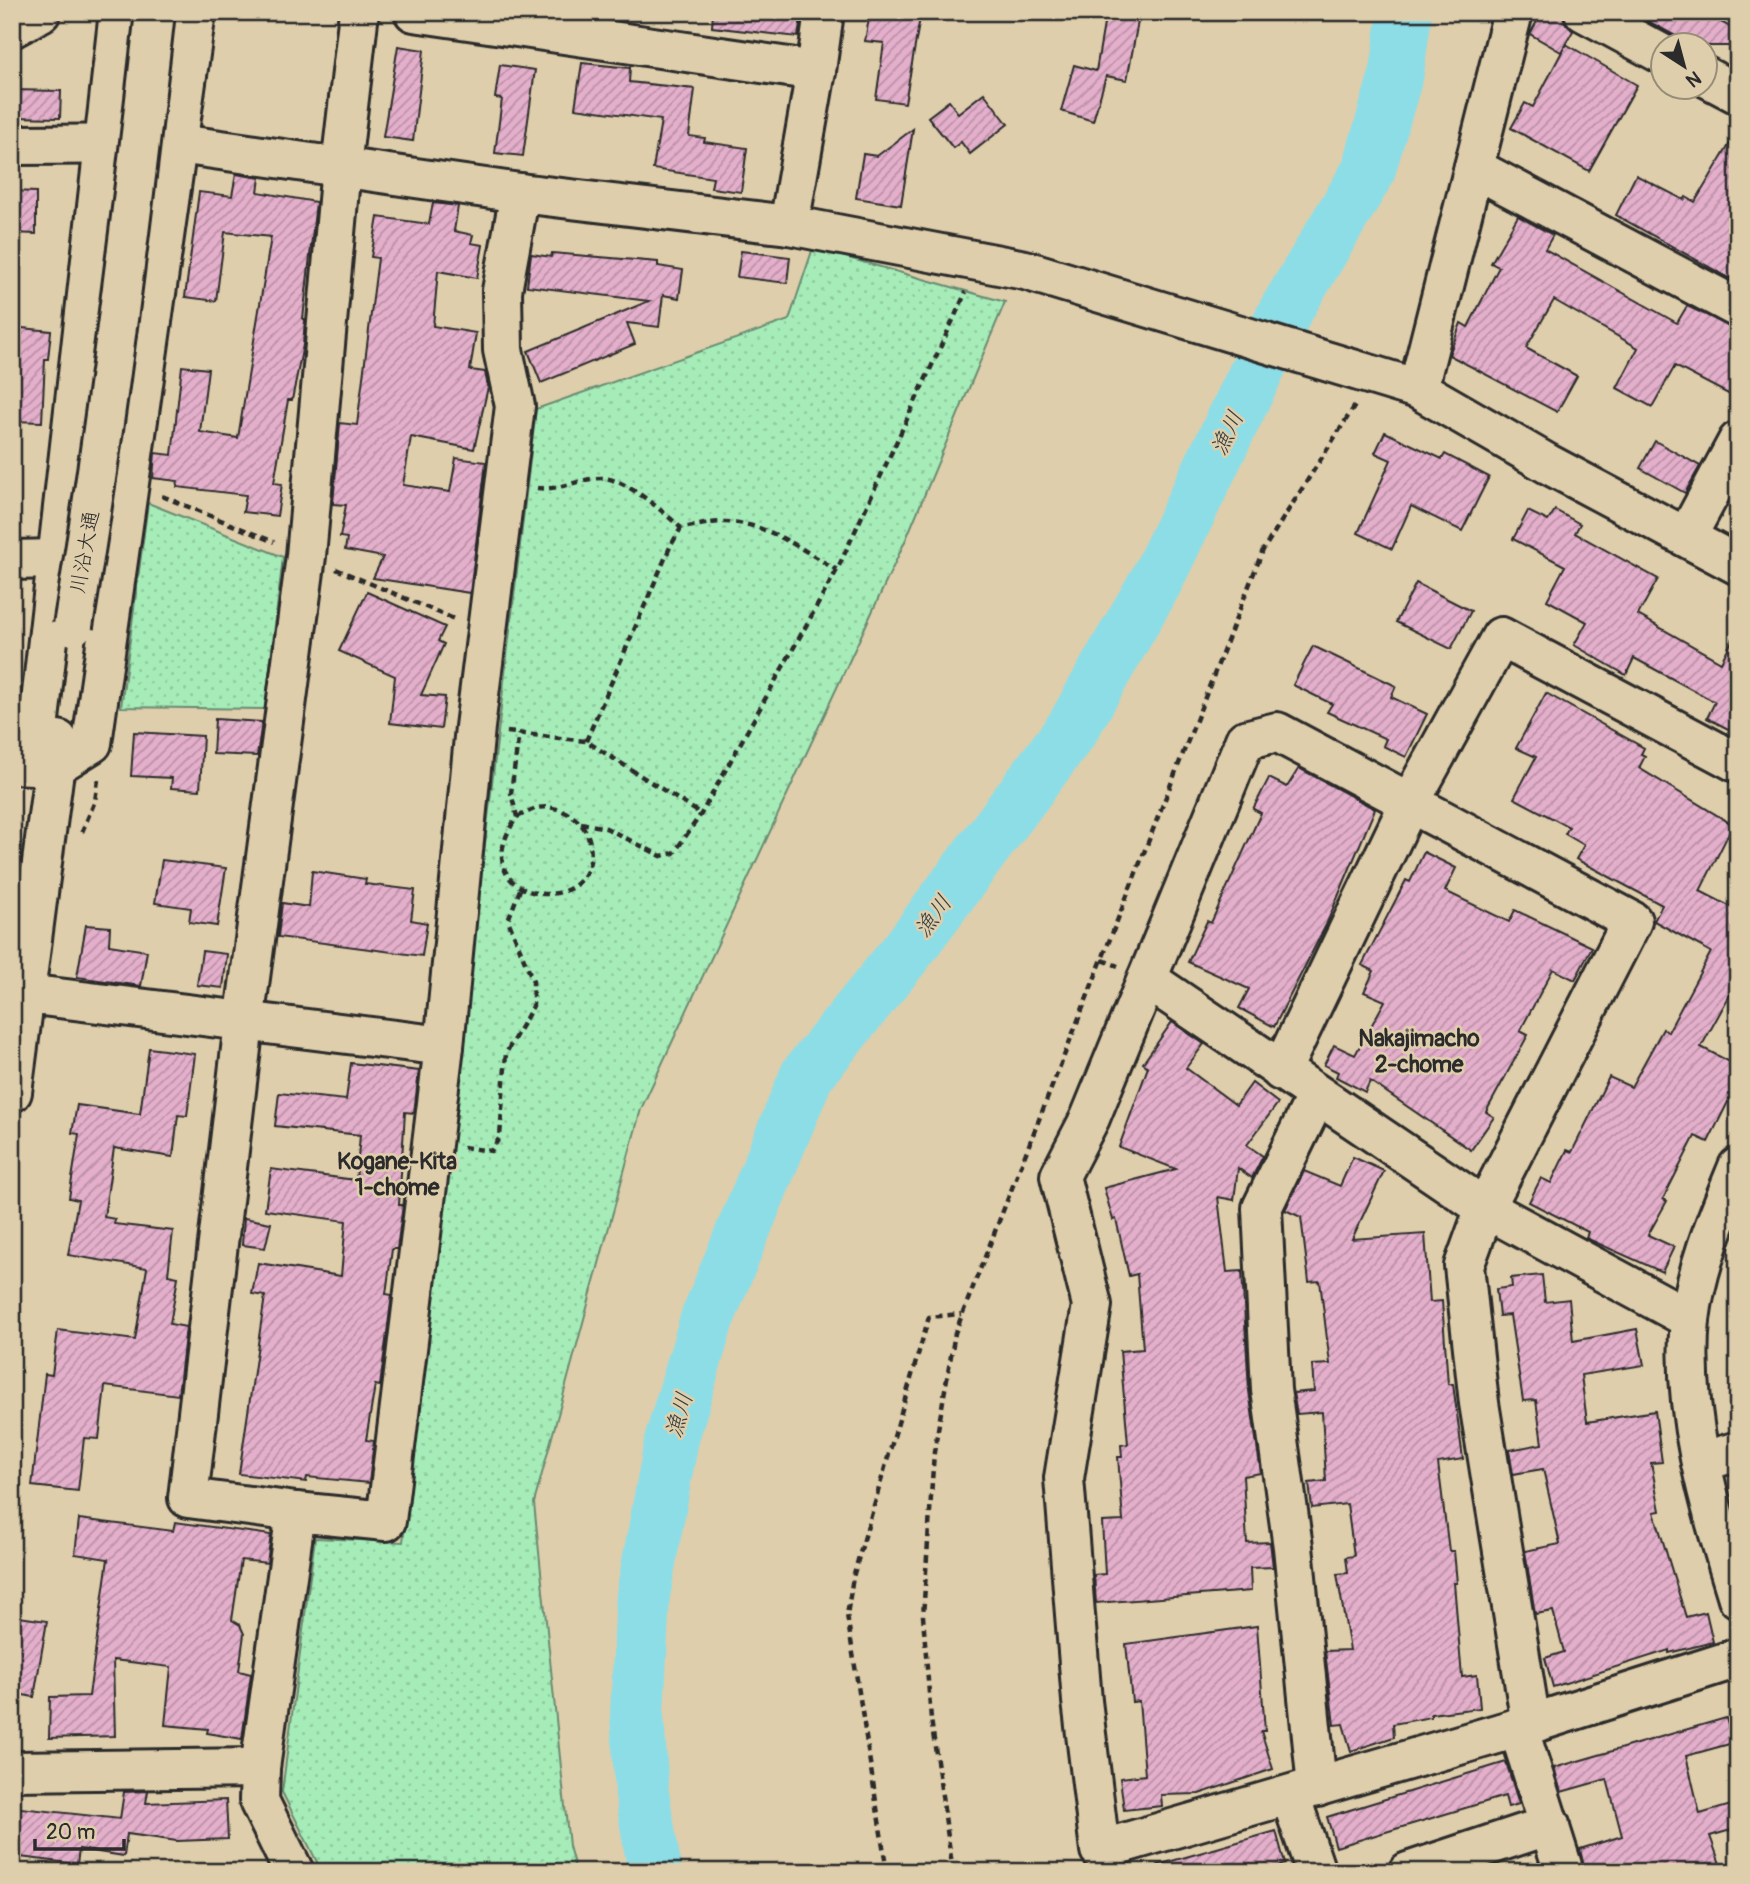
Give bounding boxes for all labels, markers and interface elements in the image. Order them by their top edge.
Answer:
north arrow [1648,32,1718,102]
text: N [1681,65,1706,93]
water label: 漁川 [1204,406,1250,460]
street label: 川沿大通 [64,508,106,596]
water label: 漁川 [908,889,958,943]
district label: Nakajimacho 2-chome [1358,1024,1480,1079]
district label: Kogane-Kita 1-chome [337,1147,457,1202]
water label: 漁川 [659,1389,699,1441]
scale bar [35,1807,124,1851]
text: 20 m [46,1819,95,1846]

